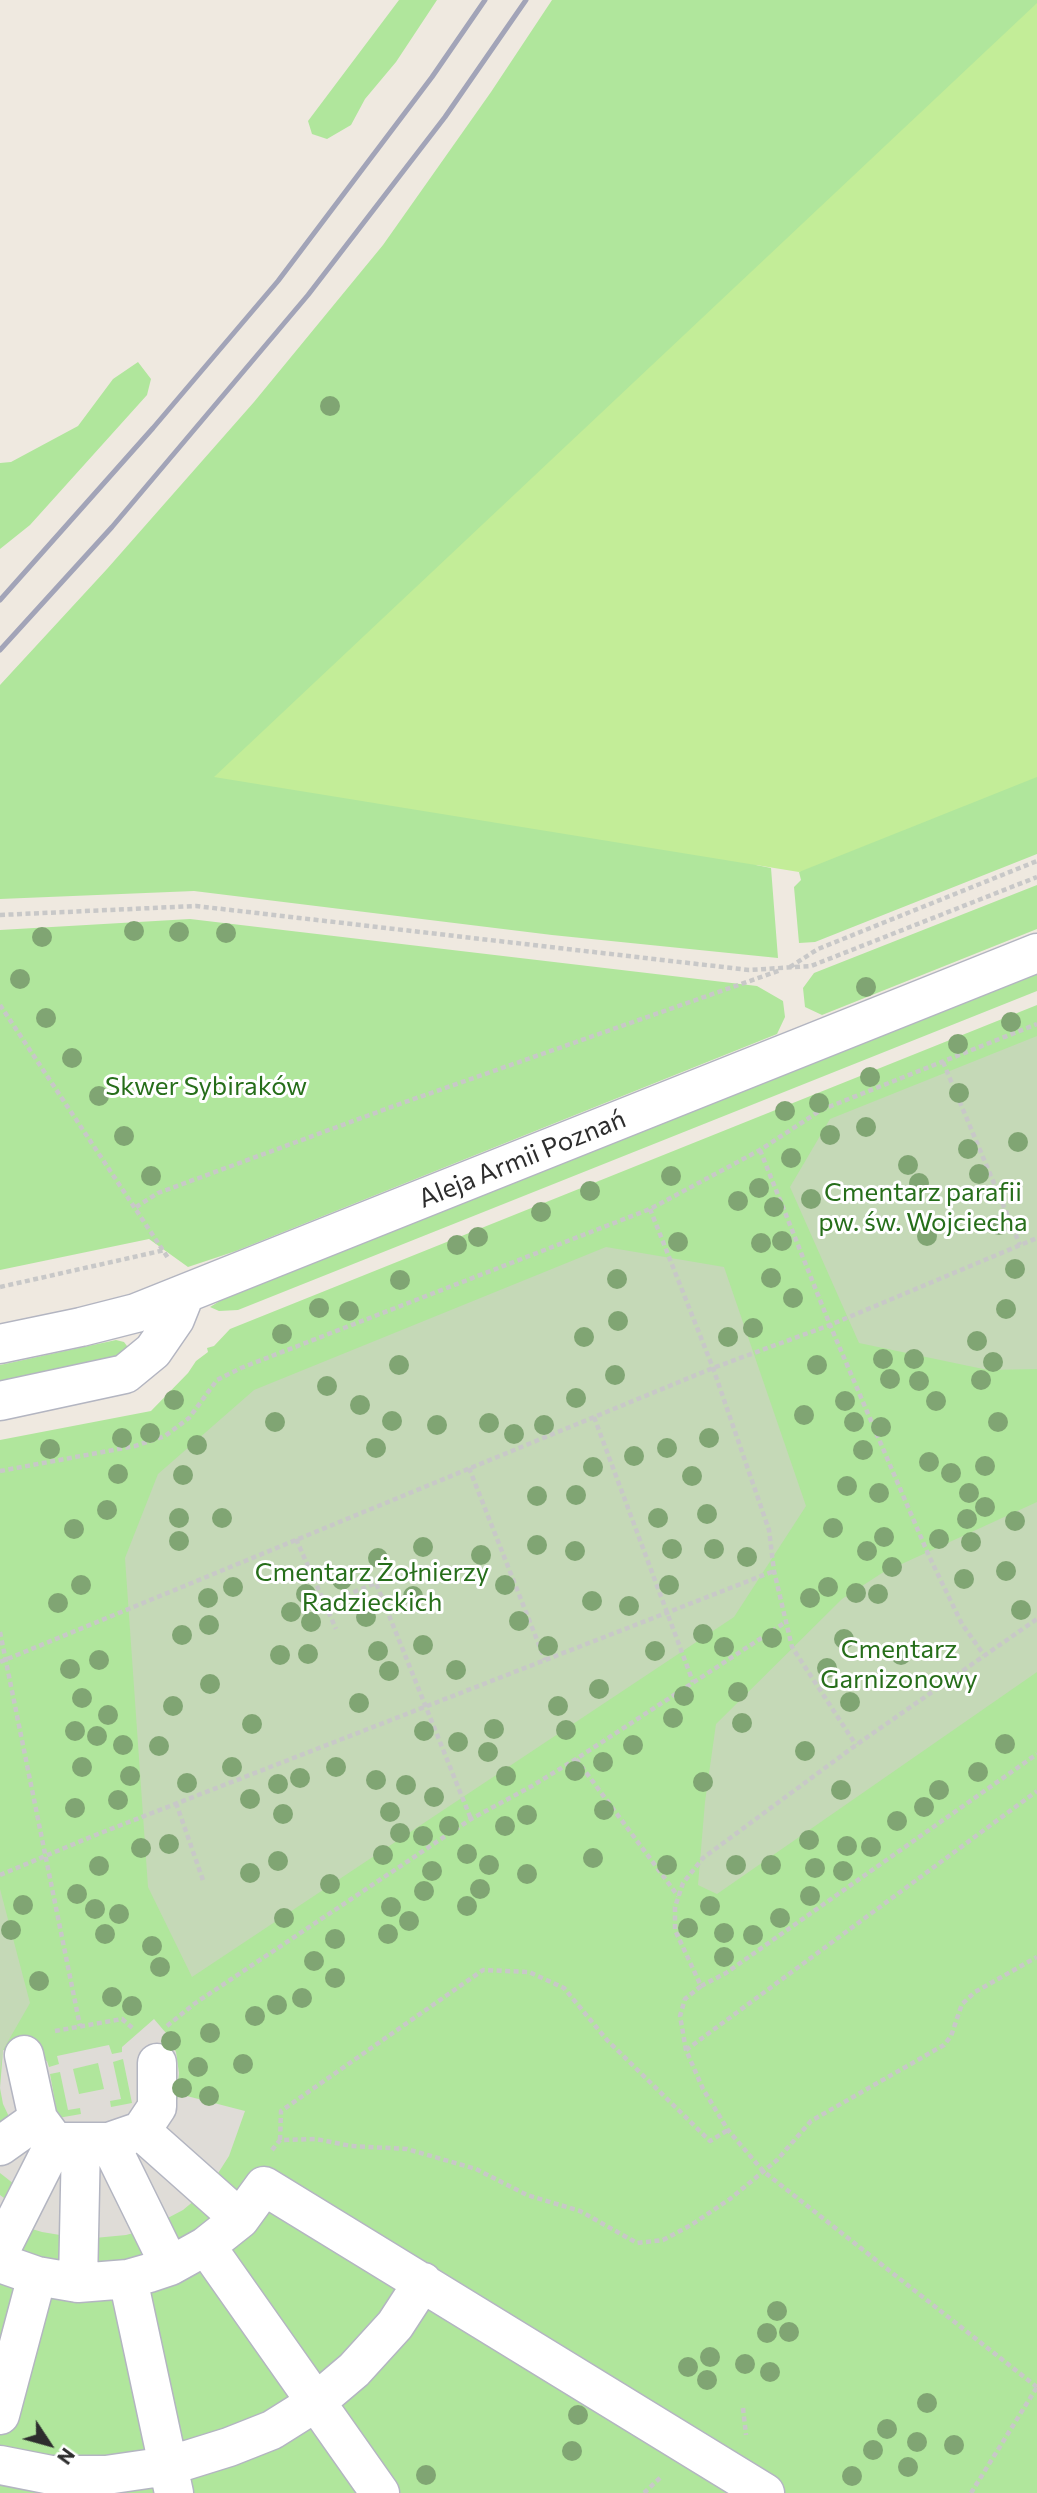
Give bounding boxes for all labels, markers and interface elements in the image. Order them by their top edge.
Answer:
park label: Skwer Sybiraków [105,1070,307,1102]
street label: Aleja Armii Poznań [414,1103,630,1215]
park label: Cmentarz parafii pw. św. Wojciecha [818,1176,1028,1238]
park label: Cmentarz Żołnierzy Radzieckich [255,1556,489,1618]
park label: Cmentarz Garnizonowy [820,1633,978,1694]
north arrow [14,2409,84,2479]
text: N [53,2444,80,2469]

